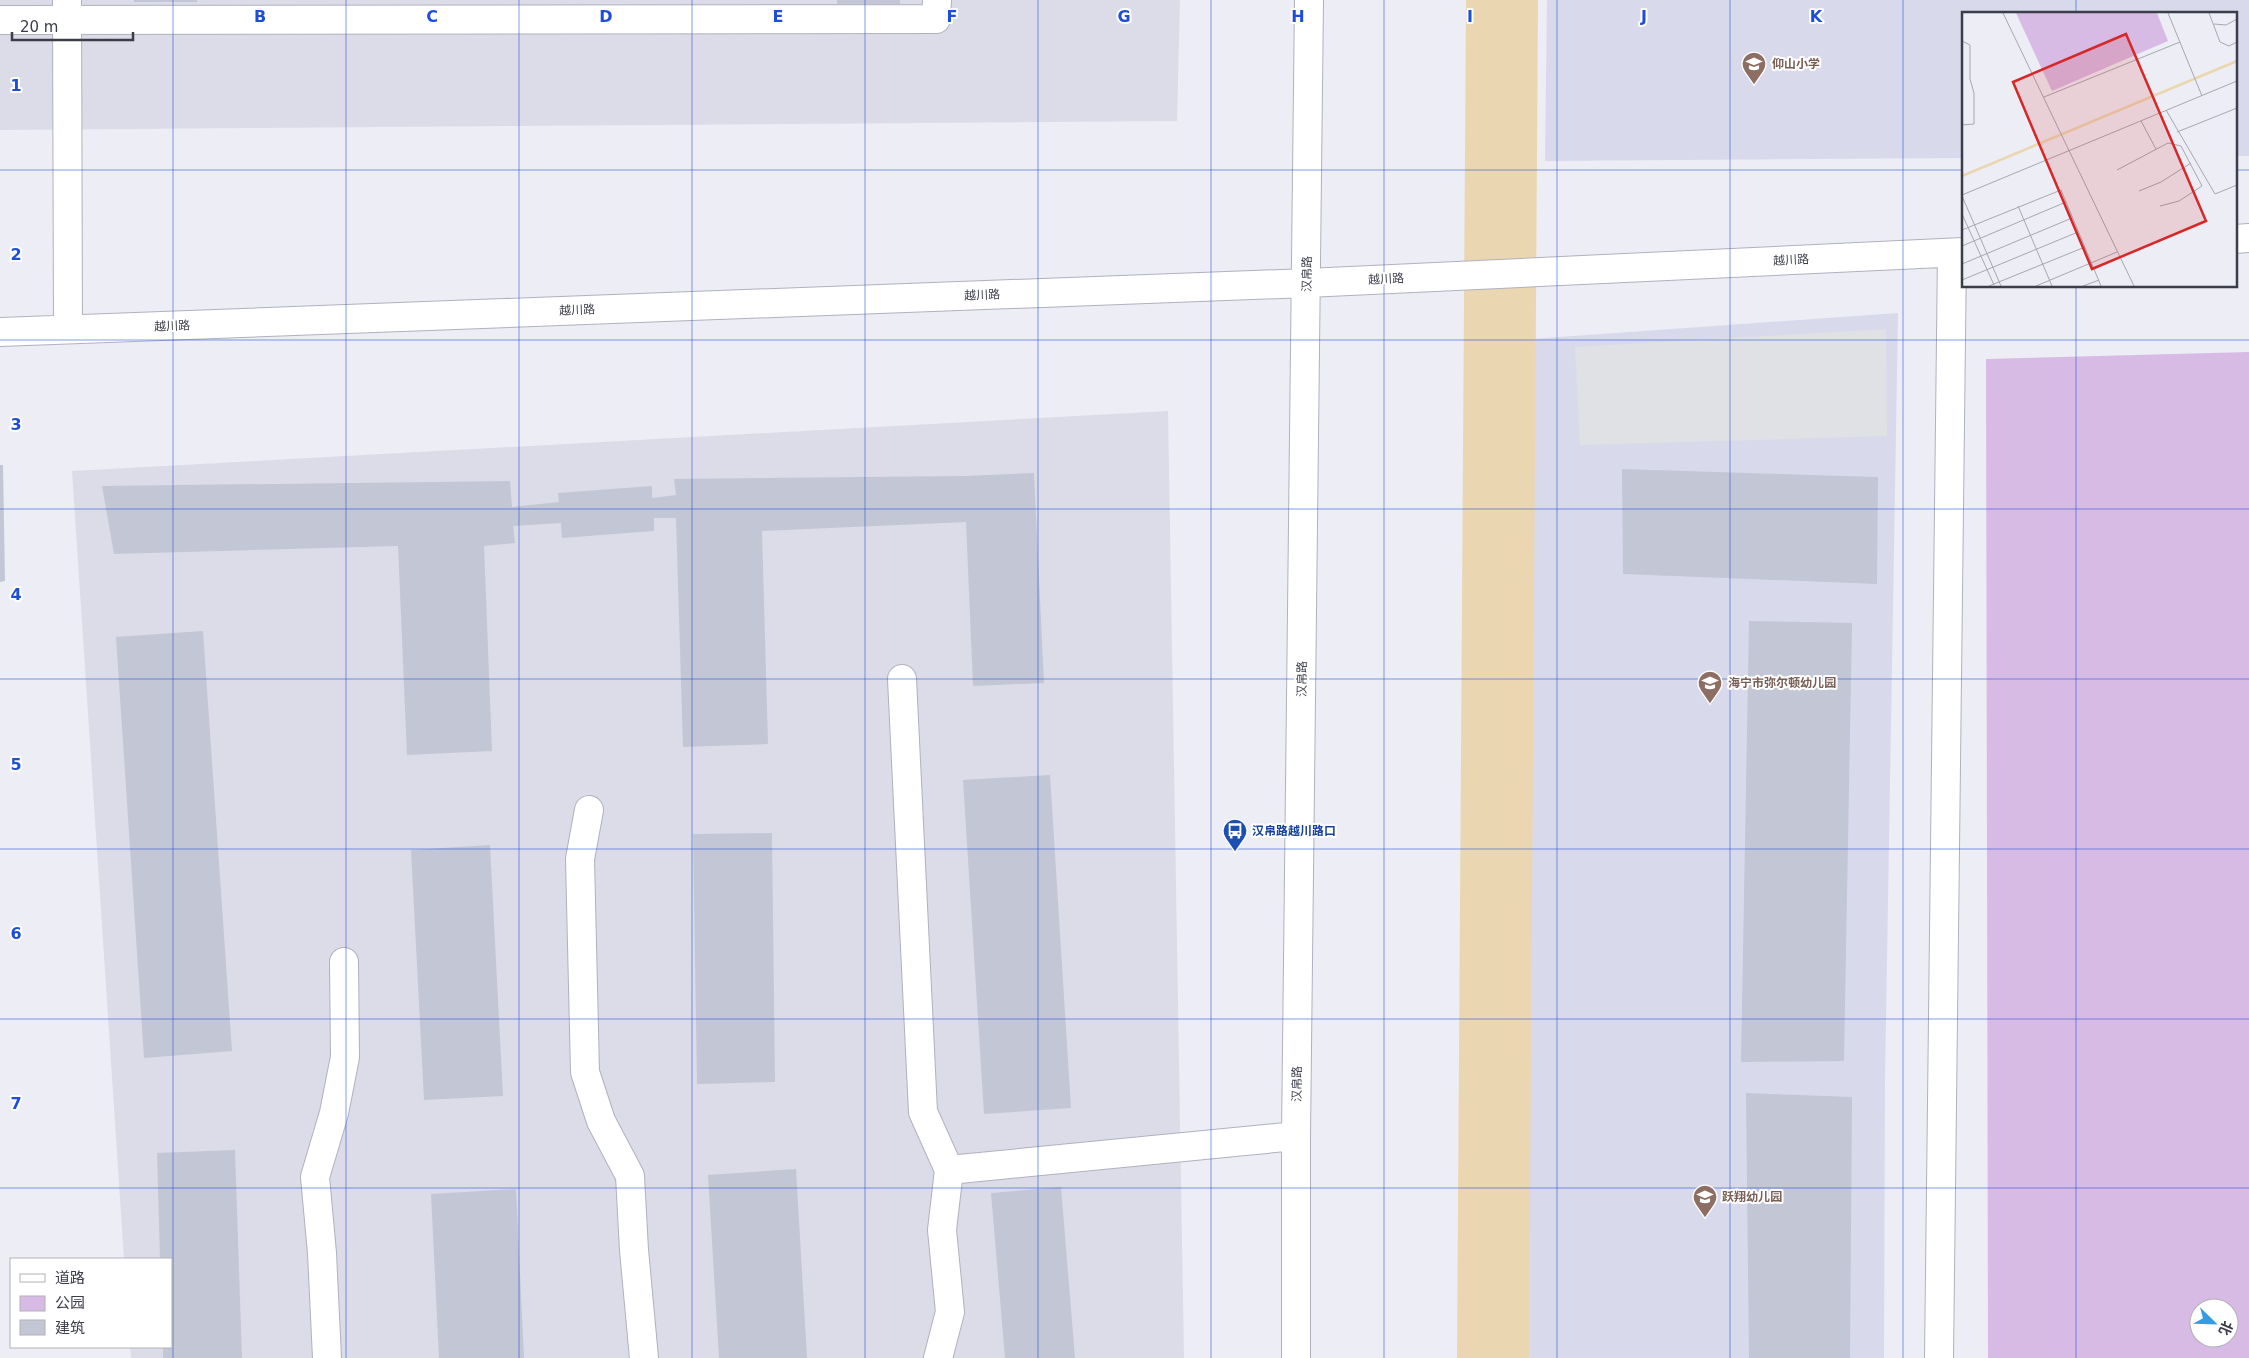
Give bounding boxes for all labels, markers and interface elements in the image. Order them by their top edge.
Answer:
text: B [254,7,266,26]
text: C [426,7,438,26]
text: D [599,7,613,26]
text: E [773,7,783,26]
text: F [947,7,957,26]
text: G [1117,7,1131,26]
text: H [1291,7,1305,26]
text: I [1467,7,1473,26]
text: J [1640,7,1647,26]
text: K [1810,7,1823,26]
scale bar [12,10,134,42]
inset map [1962,12,2236,288]
text: 20 m [20,18,58,36]
school or university icon: 仰山小学 [1741,51,1767,85]
place label: 仰山小学 [1772,57,1820,71]
text: 1 [10,76,22,95]
text: 2 [10,245,22,264]
street label: 越川路 [1773,252,1809,268]
street label: 汉帛路 [1300,256,1314,292]
street label: 越川路 [1368,271,1404,287]
street label: 越川路 [964,287,1000,303]
street label: 越川路 [559,302,595,318]
street label: 越川路 [154,318,190,334]
text: 3 [10,415,22,434]
text: 4 [10,585,22,604]
street label: 汉帛路 [1295,661,1309,697]
school or university icon: 海宁市弥尔顿幼儿园 [1697,670,1723,704]
place label: 海宁市弥尔顿幼儿园 [1728,676,1836,690]
text: 5 [10,755,22,774]
bus stop icon: 汉帛路越川路口 [1222,818,1248,852]
place label: 汉帛路越川路口 [1252,824,1336,838]
text: 6 [10,924,22,943]
street label: 汉帛路 [1290,1066,1304,1102]
text: 7 [10,1094,22,1113]
school or university icon: 跃翔幼儿园 [1692,1184,1718,1218]
place label: 跃翔幼儿园 [1722,1190,1782,1204]
legend [10,1258,172,1348]
text: 道路 [55,1269,85,1287]
text: 公园 [55,1294,85,1312]
north arrow [2189,1298,2239,1348]
text: 建筑 [55,1319,85,1337]
text: 北 [2216,1319,2236,1338]

